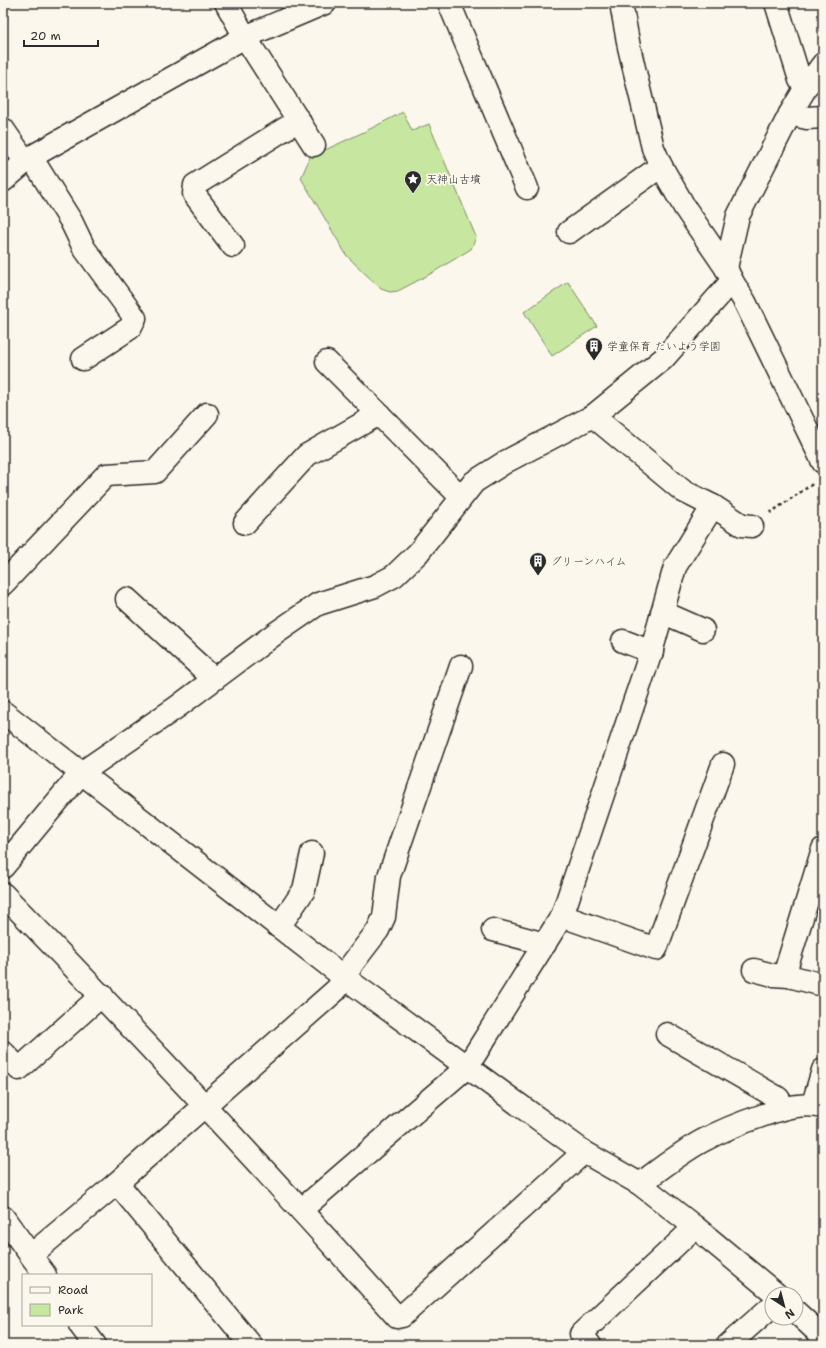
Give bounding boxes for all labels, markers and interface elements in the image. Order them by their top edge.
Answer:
scale bar [24,22,98,48]
text: 20 m [30,28,61,44]
place icon: 天神山古墳 [403,169,423,194]
place label: 天神山古墳 [426,172,481,187]
building icon: 学童保育 たいよう学園 [584,336,604,361]
place label: 学童保育 たいよう学園 [607,339,721,354]
building icon: グリーンハイム [528,551,548,576]
place label: グリーンハイム [551,554,626,569]
legend [22,1274,152,1326]
text: Road [58,1282,89,1298]
north arrow [764,1286,804,1326]
text: Park [58,1302,84,1318]
text: N [781,1305,798,1322]

